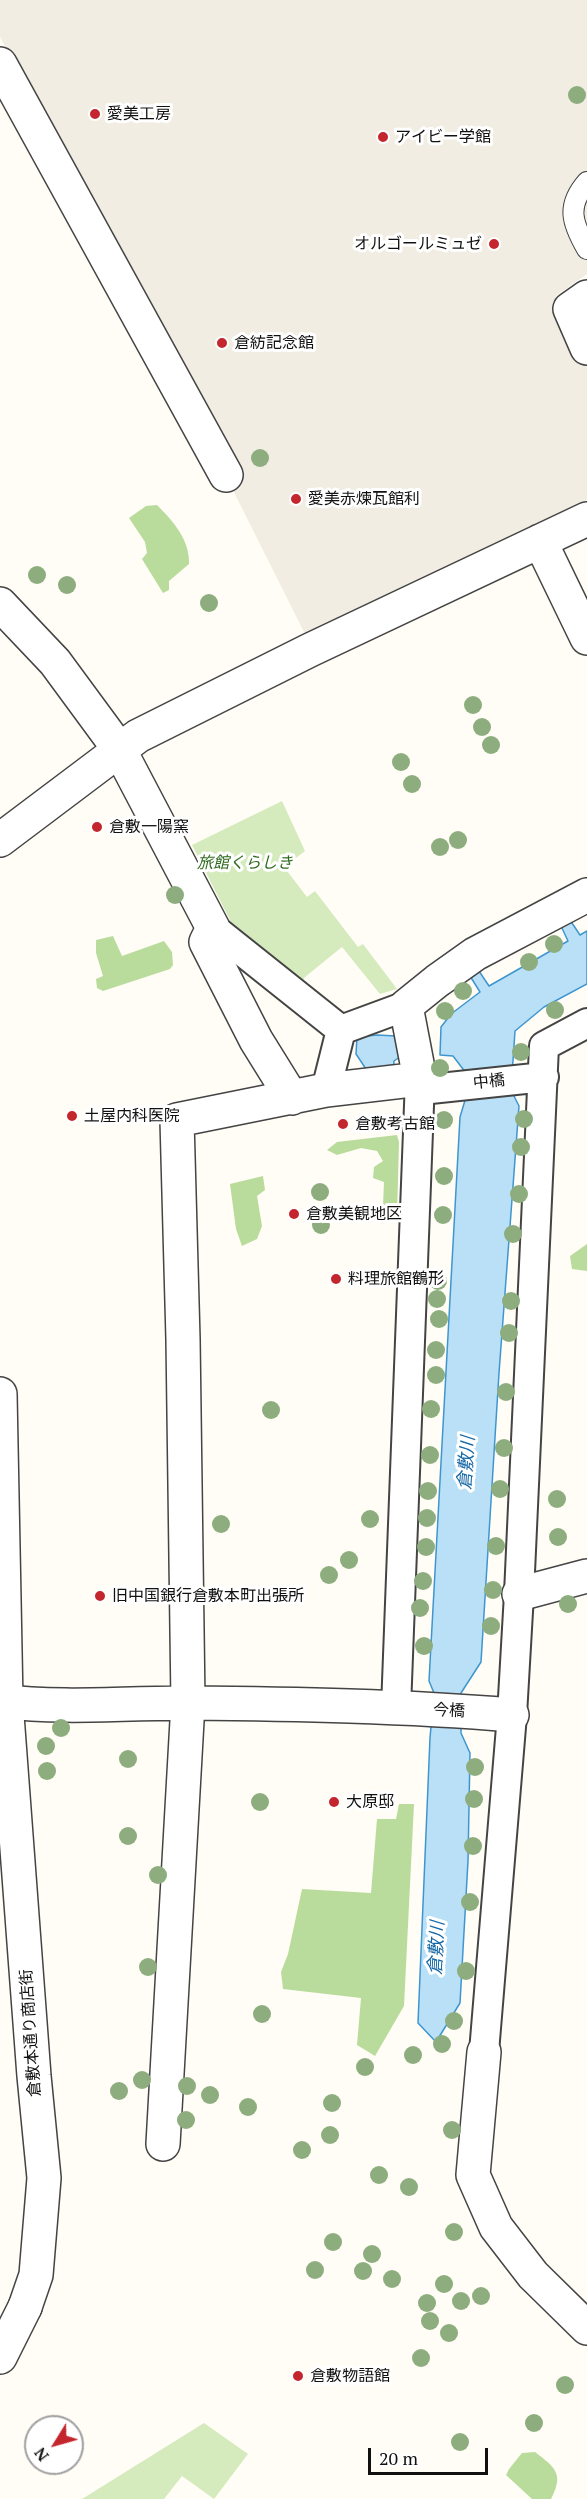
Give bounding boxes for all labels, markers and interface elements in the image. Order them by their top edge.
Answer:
place label: 愛美工房 [107,104,171,124]
marker: 愛美工房 [88,107,102,121]
place label: アイビー学館 [395,127,491,147]
marker: アイビー学館 [376,130,390,144]
place label: オルゴールミュゼ [354,234,482,254]
marker: オルゴールミュゼ [487,237,501,251]
place label: 倉紡記念館 [234,333,314,353]
marker: 倉紡記念館 [215,336,229,350]
place label: 愛美赤煉瓦館利 [308,489,420,509]
marker: 愛美赤煉瓦館利 [289,492,303,506]
place label: 倉敷一陽窯 [109,817,189,837]
marker: 倉敷一陽窯 [90,820,104,834]
park label: 旅館くらしき [197,853,293,873]
street label: 中橋 [472,1071,506,1093]
place label: 土屋内科医院 [84,1106,180,1126]
marker: 土屋内科医院 [65,1109,79,1123]
place label: 倉敷考古館 [355,1114,435,1134]
marker: 倉敷考古館 [336,1117,350,1131]
place label: 倉敷美観地区 [306,1204,402,1224]
marker: 倉敷美観地区 [287,1207,301,1221]
place label: 料理旅館鶴形 [348,1269,444,1289]
marker: 料理旅館鶴形 [329,1272,343,1286]
water label: 倉敷川 [454,1435,480,1491]
place label: 旧中国銀行倉敷本町出張所 [112,1586,304,1606]
marker: 旧中国銀行倉敷本町出張所 [93,1589,107,1603]
street label: 今橋 [433,1701,465,1721]
place label: 大原邸 [346,1792,394,1812]
marker: 大原邸 [327,1795,341,1809]
water label: 倉敷川 [425,1920,449,1976]
street label: 倉敷本通り商店街 [17,1968,45,2098]
place label: 倉敷物語館 [310,2366,390,2386]
marker: 倉敷物語館 [291,2369,305,2383]
north arrow [24,2415,84,2475]
scale bar [371,2436,491,2474]
text: N [29,2443,54,2466]
text: 20 m [379,2446,418,2470]

